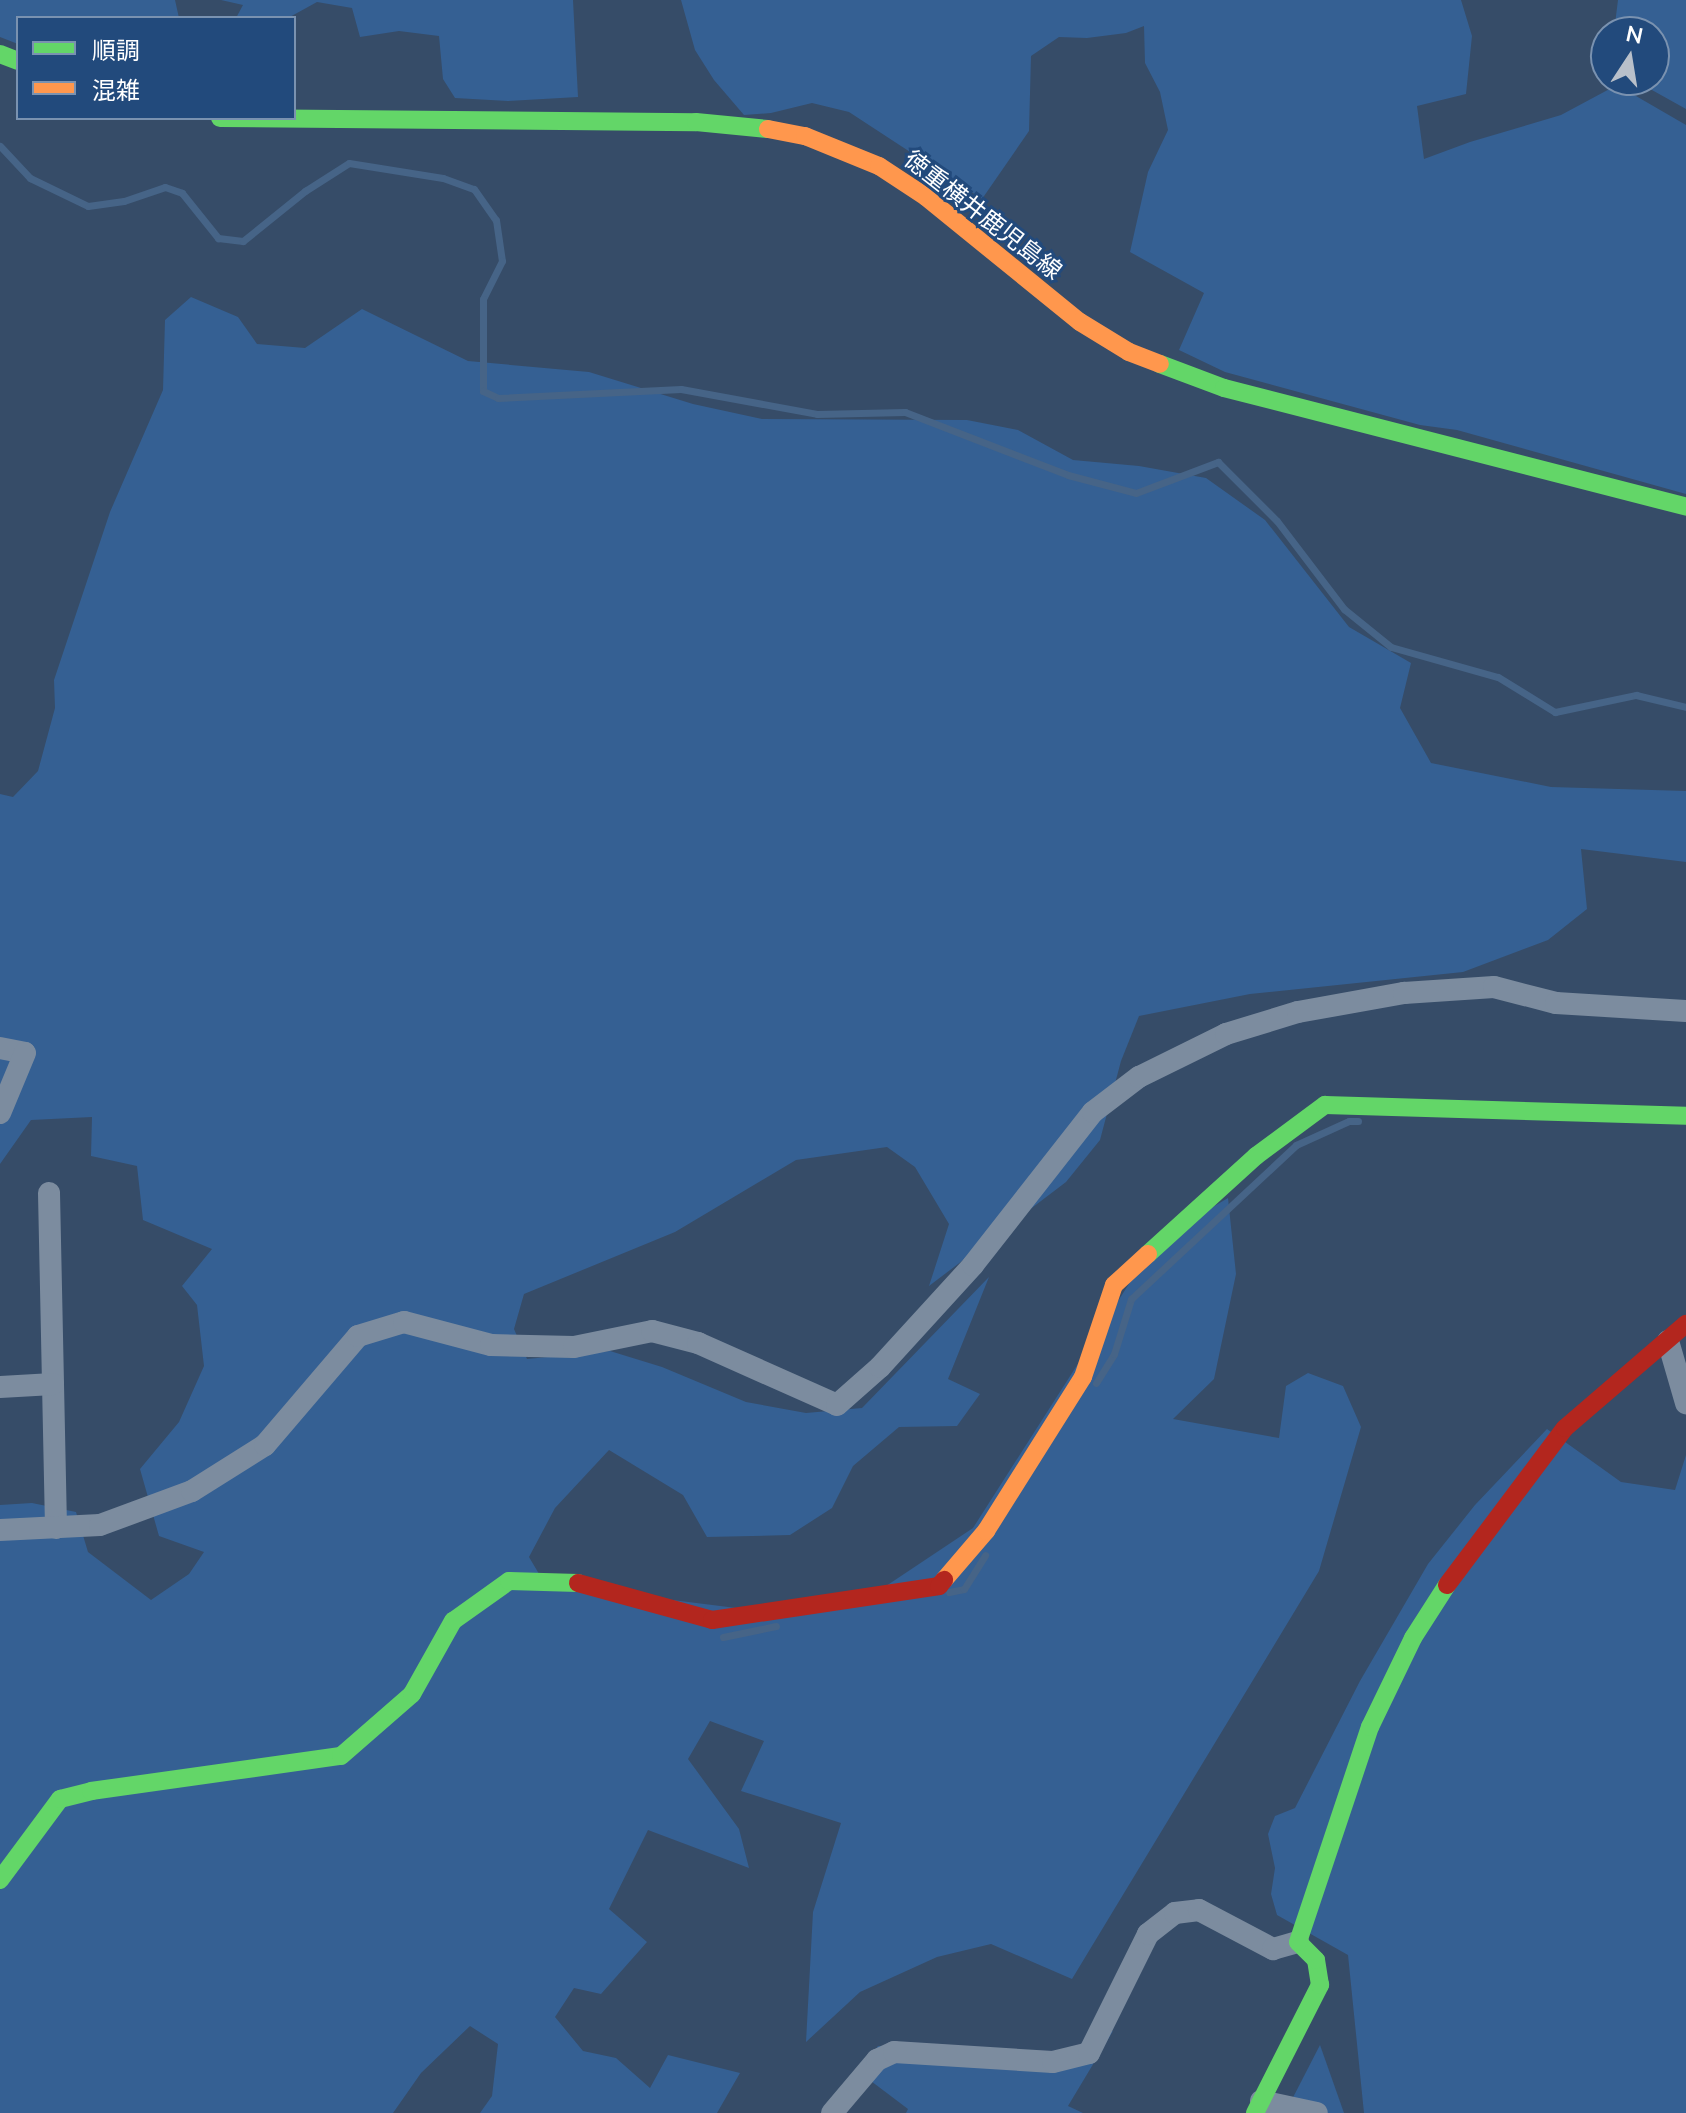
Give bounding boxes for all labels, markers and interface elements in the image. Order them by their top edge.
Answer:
legend [16,16,296,120]
north arrow [1590,16,1670,96]
text: N [1624,19,1646,50]
text: 順調 [92,35,140,65]
text: 混雑 [92,75,140,105]
street label: 徳重横井鹿児島線 [898,145,1068,285]

